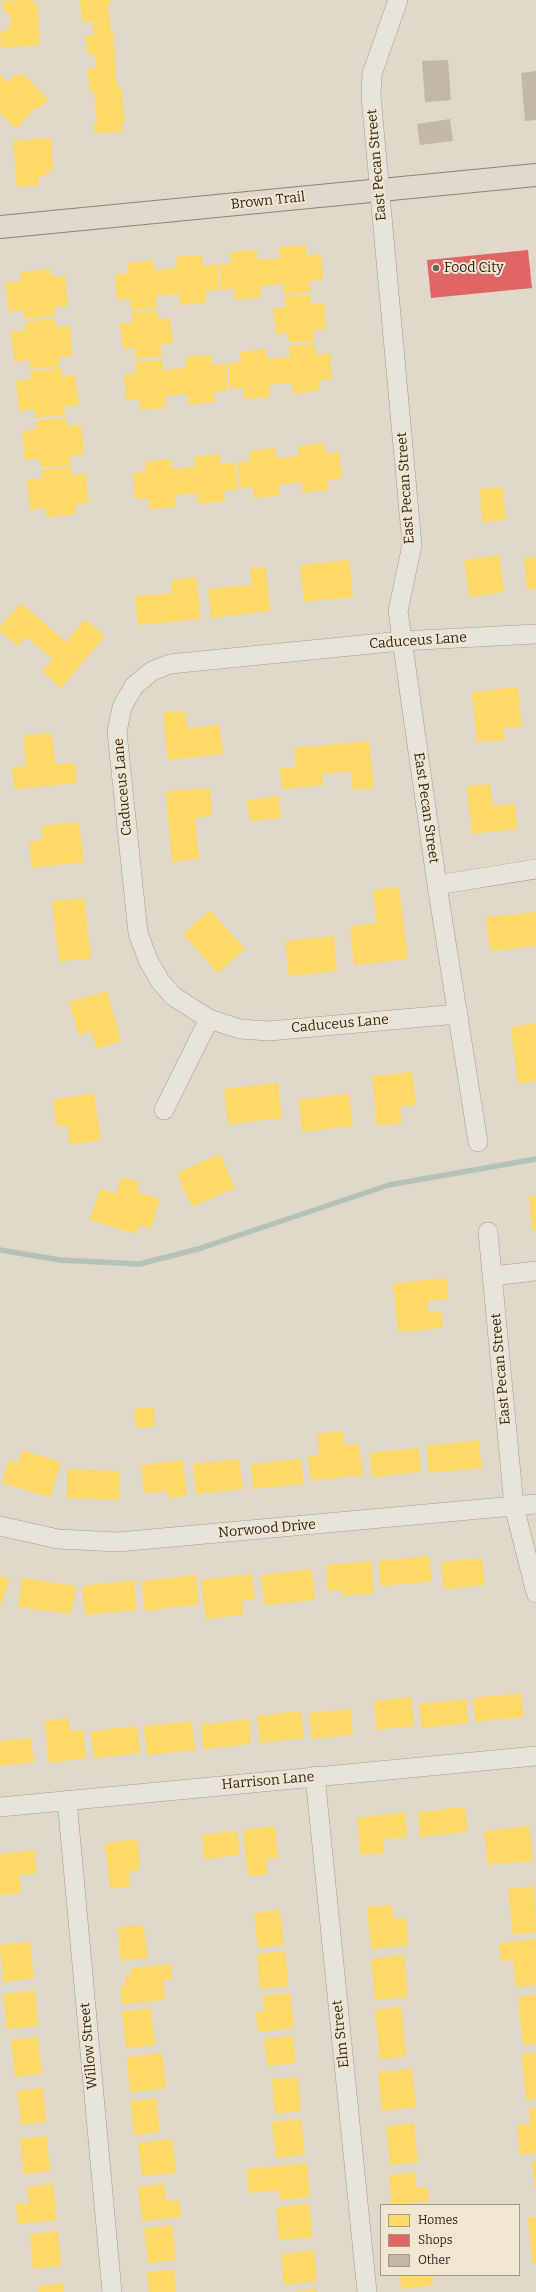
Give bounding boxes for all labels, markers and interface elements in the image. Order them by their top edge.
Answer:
street label: East Pecan Street [364,108,390,222]
street label: Brown Trail [230,189,306,213]
place label: Food City [444,260,504,276]
marker: Food City [431,263,441,273]
street label: East Pecan Street [394,431,418,545]
street label: Caduceus Lane [369,629,467,653]
street label: Caduceus Lane [110,738,136,836]
street label: East Pecan Street [410,751,442,865]
street label: Caduceus Lane [291,1011,389,1037]
street label: East Pecan Street [488,1312,514,1426]
street label: Norwood Drive [218,1516,316,1542]
street label: Harrison Lane [221,1769,315,1793]
street label: Elm Street [329,1999,353,2069]
street label: Willow Street [77,2002,101,2090]
legend [380,2204,520,2276]
text: Homes [418,2213,458,2227]
text: Shops [418,2233,452,2247]
text: Other [418,2253,450,2267]

